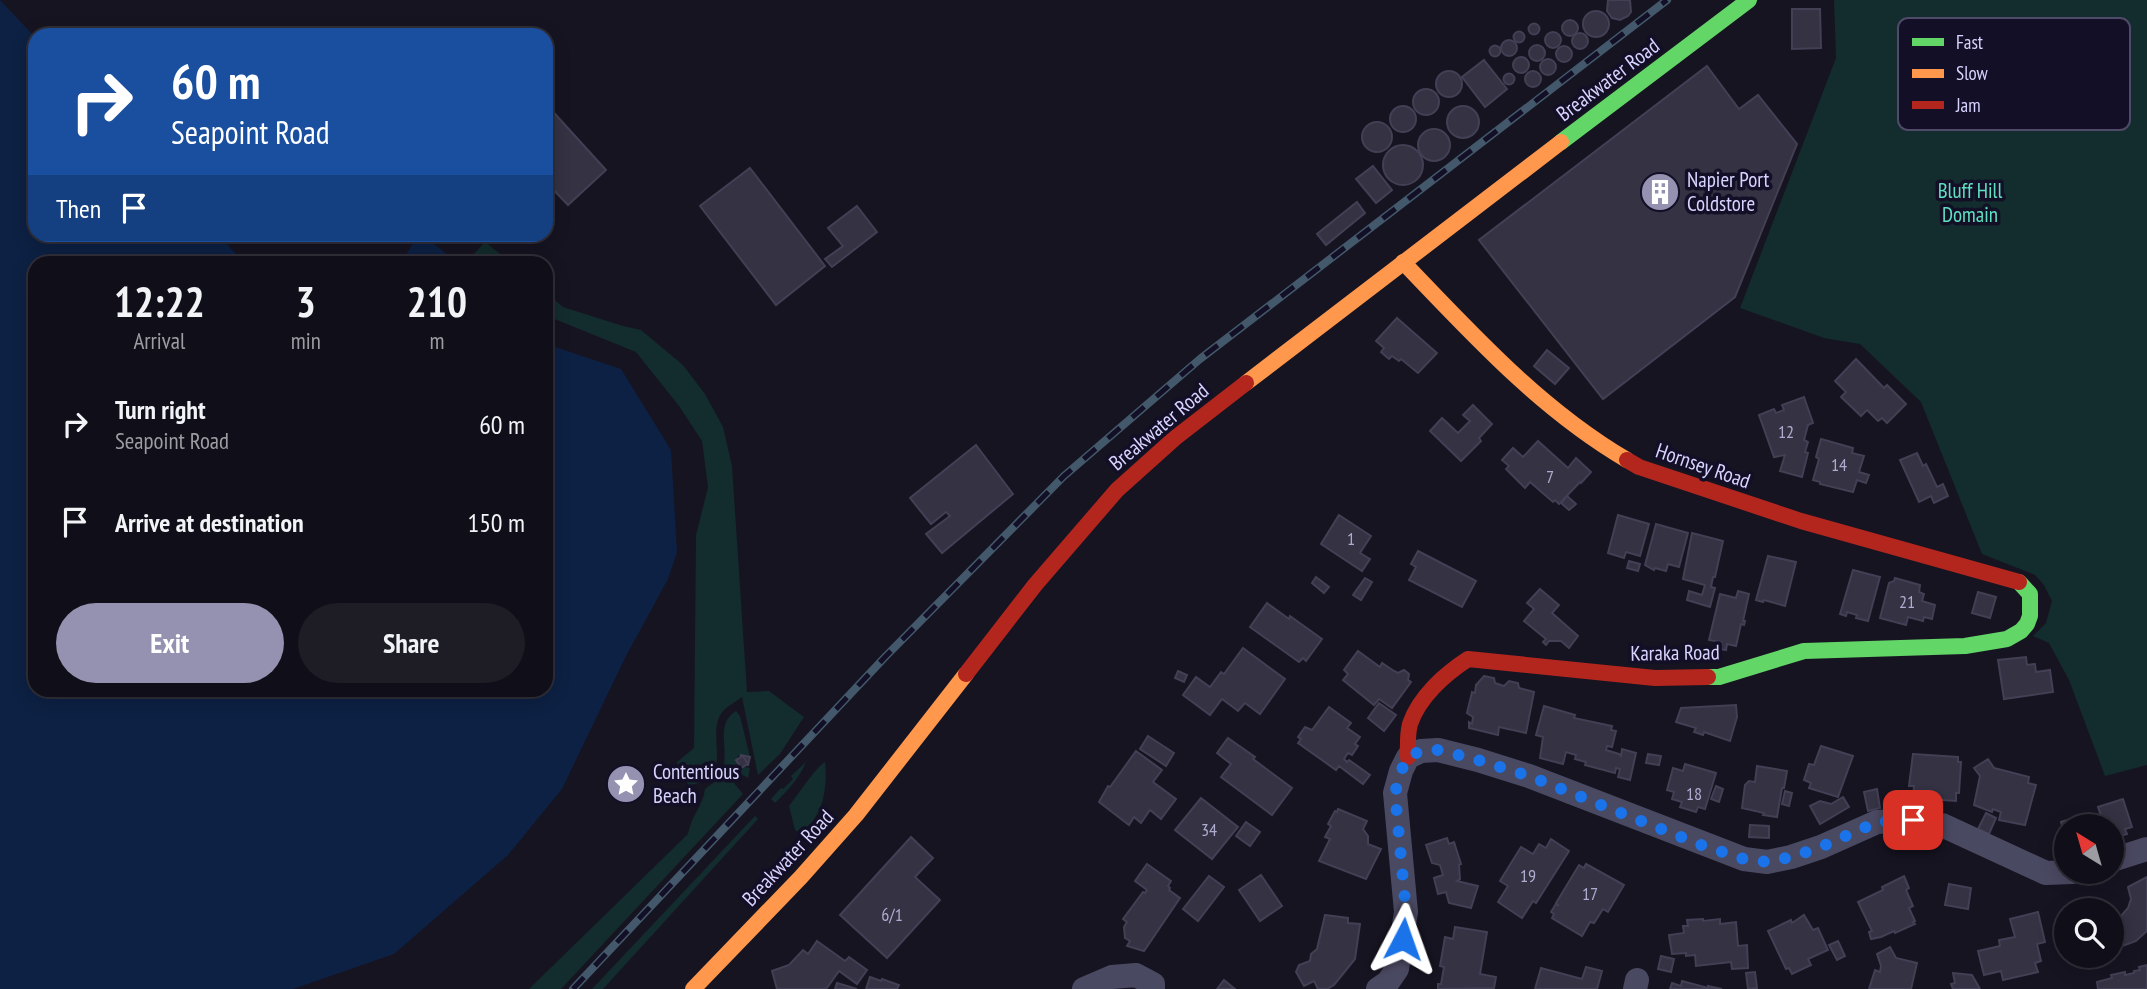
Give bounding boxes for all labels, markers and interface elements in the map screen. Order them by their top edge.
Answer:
legend [1898,18,2130,130]
text: Fast [1956,30,1984,54]
street label: Breakwater Road [1551,32,1665,127]
text: 60 m [171,49,260,113]
icon: right [56,56,147,147]
text: Slow [1956,61,1989,85]
text: Jam [1955,93,1981,117]
text: Seapoint Road [171,111,330,153]
place label: Napier Port Coldstore [1687,166,1769,217]
building icon: Napier Port Coldstore [1639,171,1681,213]
park label: Bluff Hill Domain [1938,177,2002,228]
icon: arrive [115,189,153,227]
text: Then [56,192,101,225]
text: 12:22 [114,274,205,329]
text: 3 [296,274,316,329]
text: 210 [407,274,467,329]
text: Arrival [133,326,185,355]
text: min [291,326,321,355]
text: m [429,326,444,355]
street label: Breakwater Road [1103,377,1214,476]
text: Turn right [115,393,206,426]
icon: right [56,405,94,443]
text: 60 m [479,408,525,441]
house number: 12 [1778,420,1794,443]
text: Seapoint Road [115,426,229,455]
street label: Hornsey Road [1652,437,1754,494]
house number: 14 [1831,453,1847,476]
house number: 7 [1546,465,1554,488]
icon: arrive [56,503,94,541]
text: Arrive at destination [115,506,304,539]
text: 150 m [467,506,525,539]
house number: 1 [1347,527,1355,550]
house number: 21 [1899,590,1915,613]
button: Exit [56,603,284,683]
button: Share [298,603,525,683]
street label: Karaka Road [1630,638,1720,667]
place label: Contentious Beach [653,758,739,809]
place icon: Contentious Beach [605,763,647,805]
house number: 18 [1686,782,1702,805]
pin [1883,790,1943,850]
icon: arrive [1894,801,1932,839]
street label: Breakwater Road [736,804,839,911]
north arrow [2054,814,2124,884]
map controls [2054,814,2124,968]
house number: 34 [1201,818,1217,841]
house number: 19 [1520,864,1536,887]
house number: 17 [1582,882,1598,905]
button: search [2054,898,2124,968]
position arrow [1366,902,1440,976]
house number: 6/1 [881,903,903,926]

